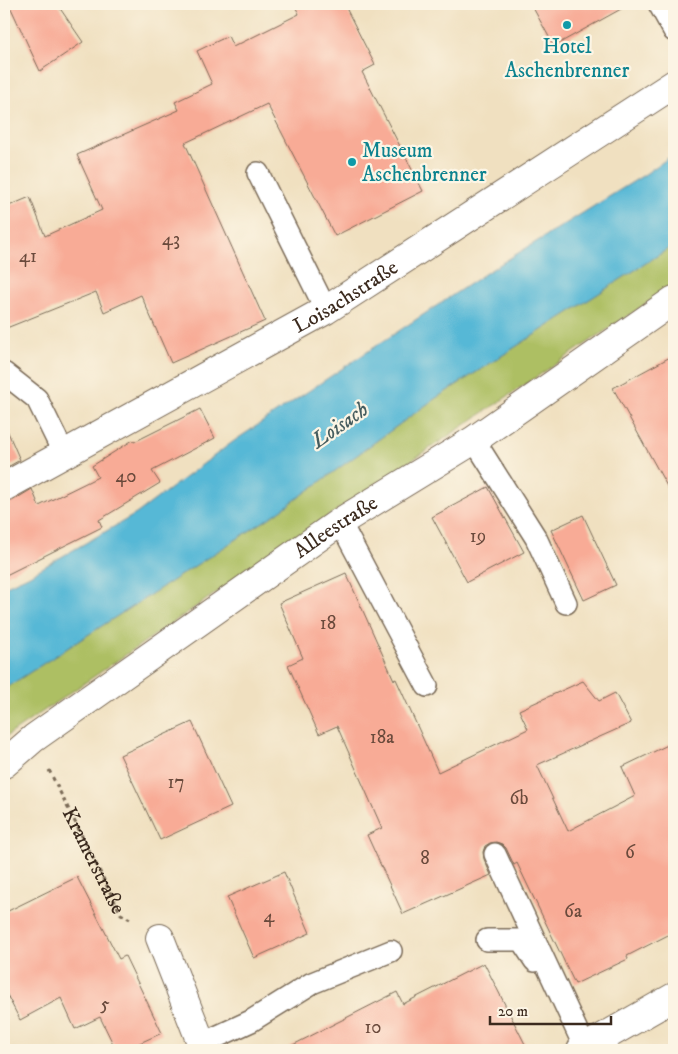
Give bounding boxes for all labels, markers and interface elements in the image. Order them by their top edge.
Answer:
marker: Hotel Aschenbrenner [561,19,573,31]
place label: Hotel Aschenbrenner [505,34,630,84]
place label: Museum Aschenbrenner [362,138,487,188]
marker: Museum Aschenbrenner [346,156,358,168]
house number: 43 [162,228,180,251]
house number: 41 [19,245,37,268]
street label: Loisachstraße [289,255,403,340]
water label: Loisach [304,396,374,456]
house number: 40 [115,465,137,488]
street label: Alleestraße [289,490,383,565]
house number: 19 [470,525,486,548]
house number: 18 [320,612,336,635]
house number: 18a [370,726,394,749]
house number: 17 [168,771,185,794]
house number: 6b [510,787,528,810]
street label: Kramerstraße [56,803,131,919]
house number: 6 [625,841,636,864]
house number: 8 [420,847,430,870]
house number: 6a [564,900,582,923]
house number: 4 [264,905,276,928]
house number: 5 [100,993,110,1016]
scale bar [490,994,612,1026]
text: 20 m [498,1002,528,1021]
house number: 10 [364,1016,382,1039]

